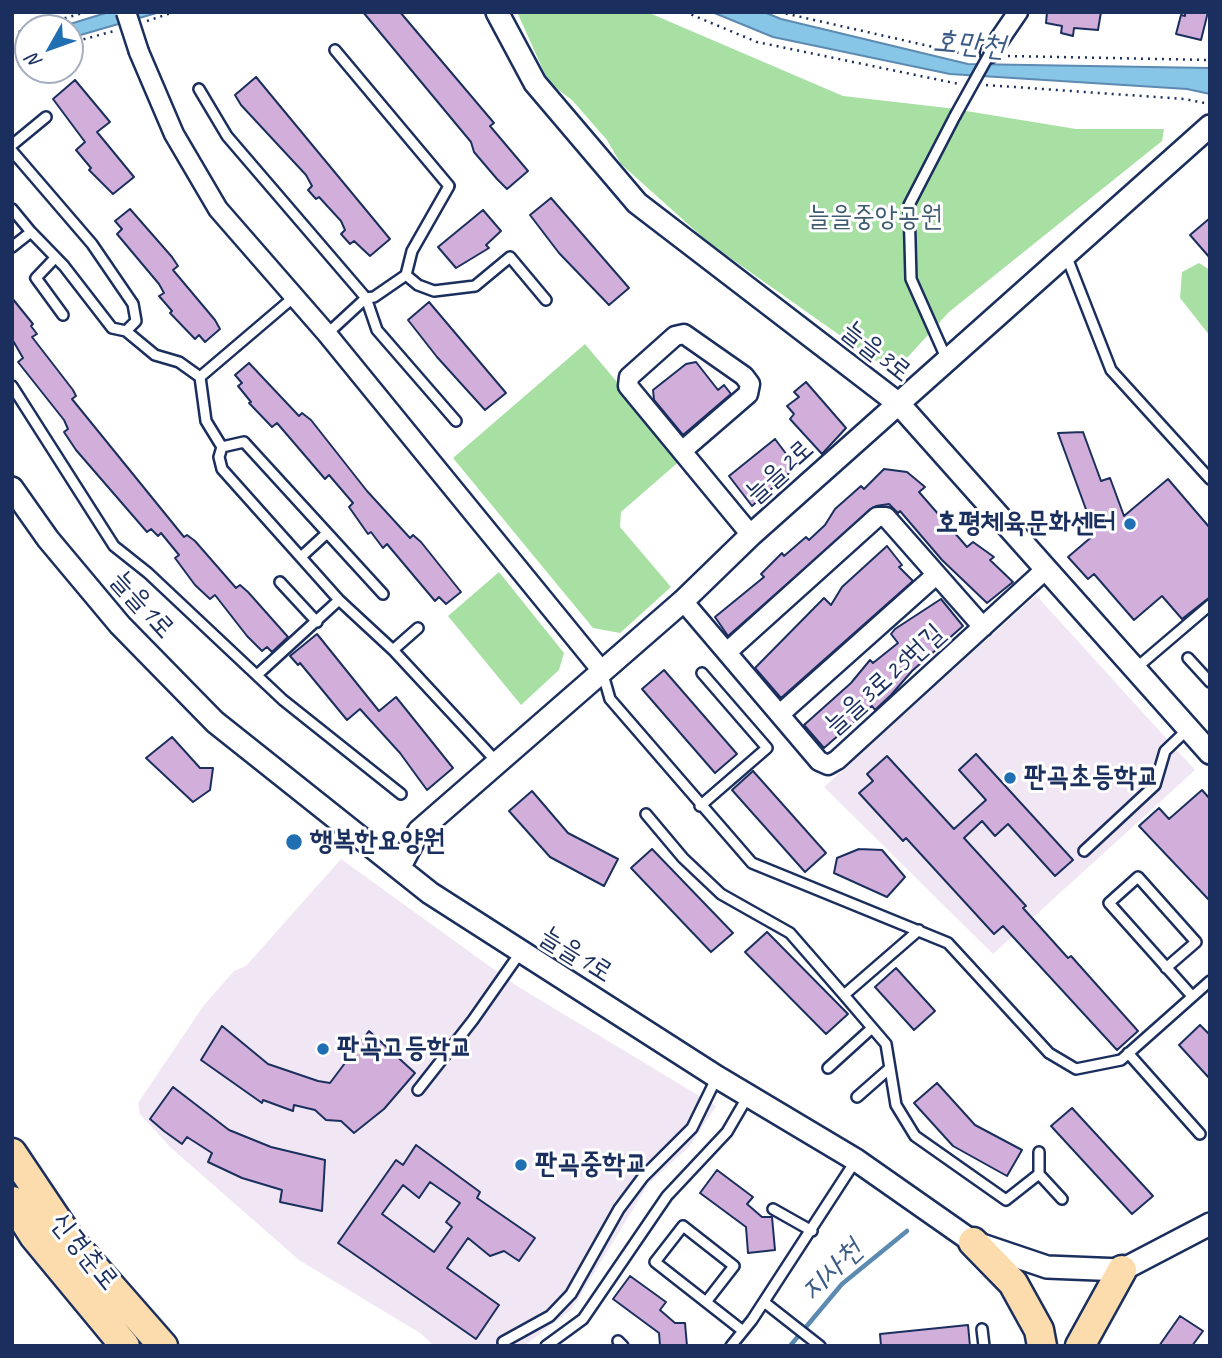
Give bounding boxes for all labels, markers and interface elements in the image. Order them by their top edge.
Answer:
north arrow [14,14,84,84]
water label: 호만천 [931,24,1007,66]
text: N [21,49,47,73]
park label: 늘을중앙공원 [807,201,943,235]
street label: 늘을3로 [834,314,918,390]
street label: 늘을2로 [739,433,821,511]
place label: 호평체육문화센터 [936,507,1116,541]
marker: 호평체육문화센터 [1122,516,1138,532]
street label: 늘을1로 [103,564,181,646]
street label: 늘을3로25번길 [818,617,952,743]
place label: 판곡초등학교 [1024,761,1159,795]
marker: 판곡초등학교 [1002,770,1018,786]
place label: 행복한요양원 [310,825,445,859]
marker: 행복한요양원 [284,832,304,852]
street label: 늘을1로 [533,920,619,990]
place label: 판곡고등학교 [337,1032,472,1066]
marker: 판곡고등학교 [315,1041,331,1057]
place label: 판곡중학교 [535,1148,648,1182]
marker: 판곡중학교 [513,1157,529,1173]
street label: 신경춘로 [43,1206,125,1298]
water label: 지사천 [793,1233,871,1309]

